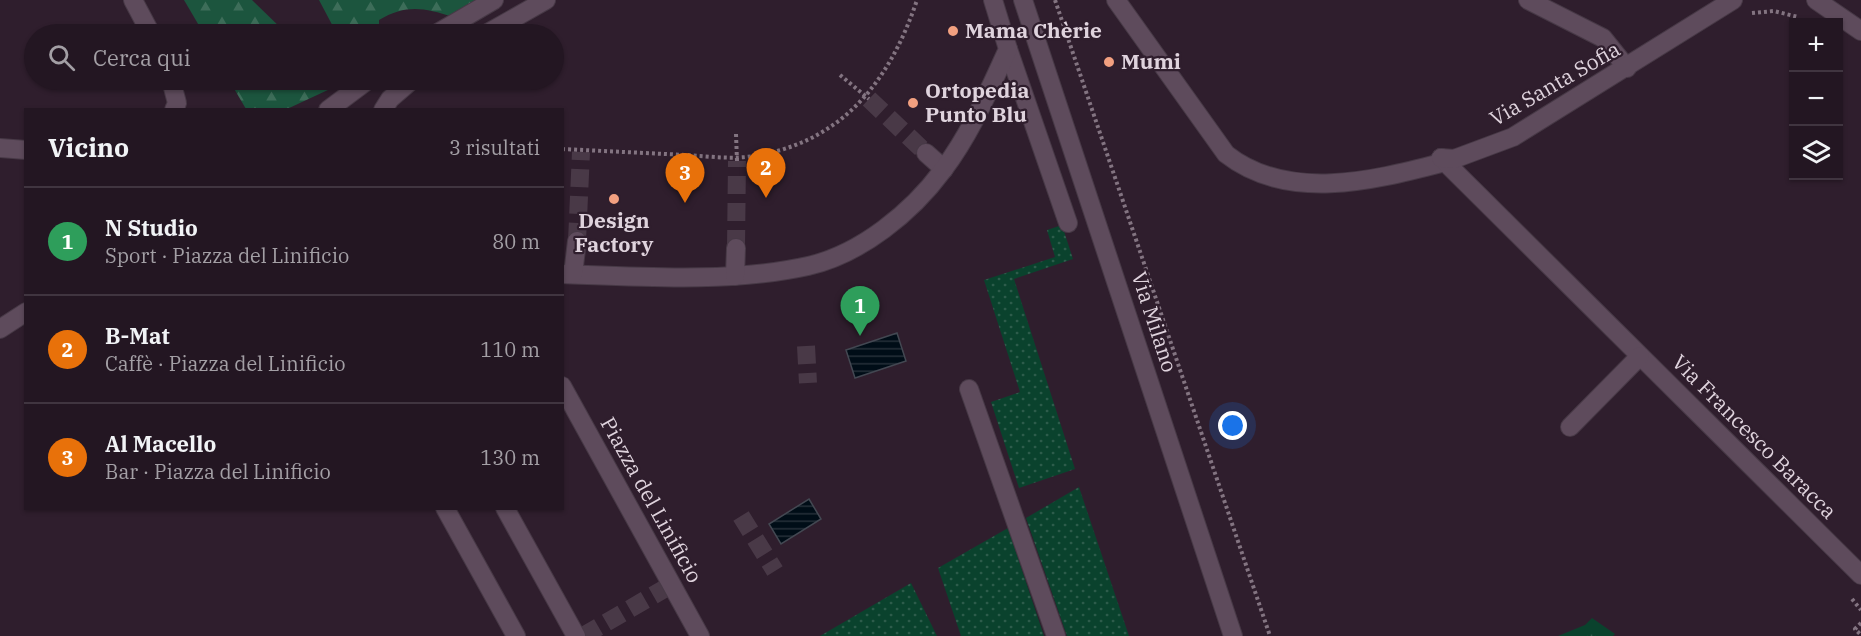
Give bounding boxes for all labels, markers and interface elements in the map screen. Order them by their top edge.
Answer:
place label: Mama Chèrie [965,16,1102,44]
map controls [1789,18,1843,180]
button: + [1789,18,1843,72]
search box [24,24,564,90]
marker: Mama Chèrie [946,24,960,38]
street label: Via Santa Sofia [1484,34,1625,132]
icon: search [45,41,78,74]
text: Cerca qui [93,43,191,72]
place label: Mumi [1121,47,1181,75]
marker: Mumi [1102,55,1116,69]
button: − [1789,72,1843,126]
place label: Ortopedia Punto Blu [925,76,1029,128]
marker: Ortopedia Punto Blu [906,96,920,110]
button: layers [1789,126,1843,180]
text: Vicino [48,130,129,164]
text: 3 risultati [449,134,540,161]
pin: 2 [746,148,786,198]
pin: 3 [666,154,704,203]
marker: Design Factory [607,192,621,206]
place label: Design Factory [575,206,653,258]
text: N Studio [105,213,198,242]
text: 1 [62,228,74,255]
text: 80 m [492,228,540,255]
text: Sport · Piazza del Linificio [105,242,349,269]
street label: Via Milano [1125,268,1184,376]
pin: 1 [840,286,880,336]
text: B-Mat [105,321,170,350]
text: 2 [62,336,74,363]
text: 110 m [480,336,540,363]
street label: Via Francesco Baracca [1666,348,1843,525]
text: Caffè · Piazza del Linificio [105,350,346,377]
street label: Piazza del Linificio [595,411,709,588]
your location [1218,411,1247,440]
text: Al Macello [105,429,216,458]
text: 3 [62,444,74,471]
text: 130 m [480,444,540,471]
text: Bar · Piazza del Linificio [105,458,331,485]

